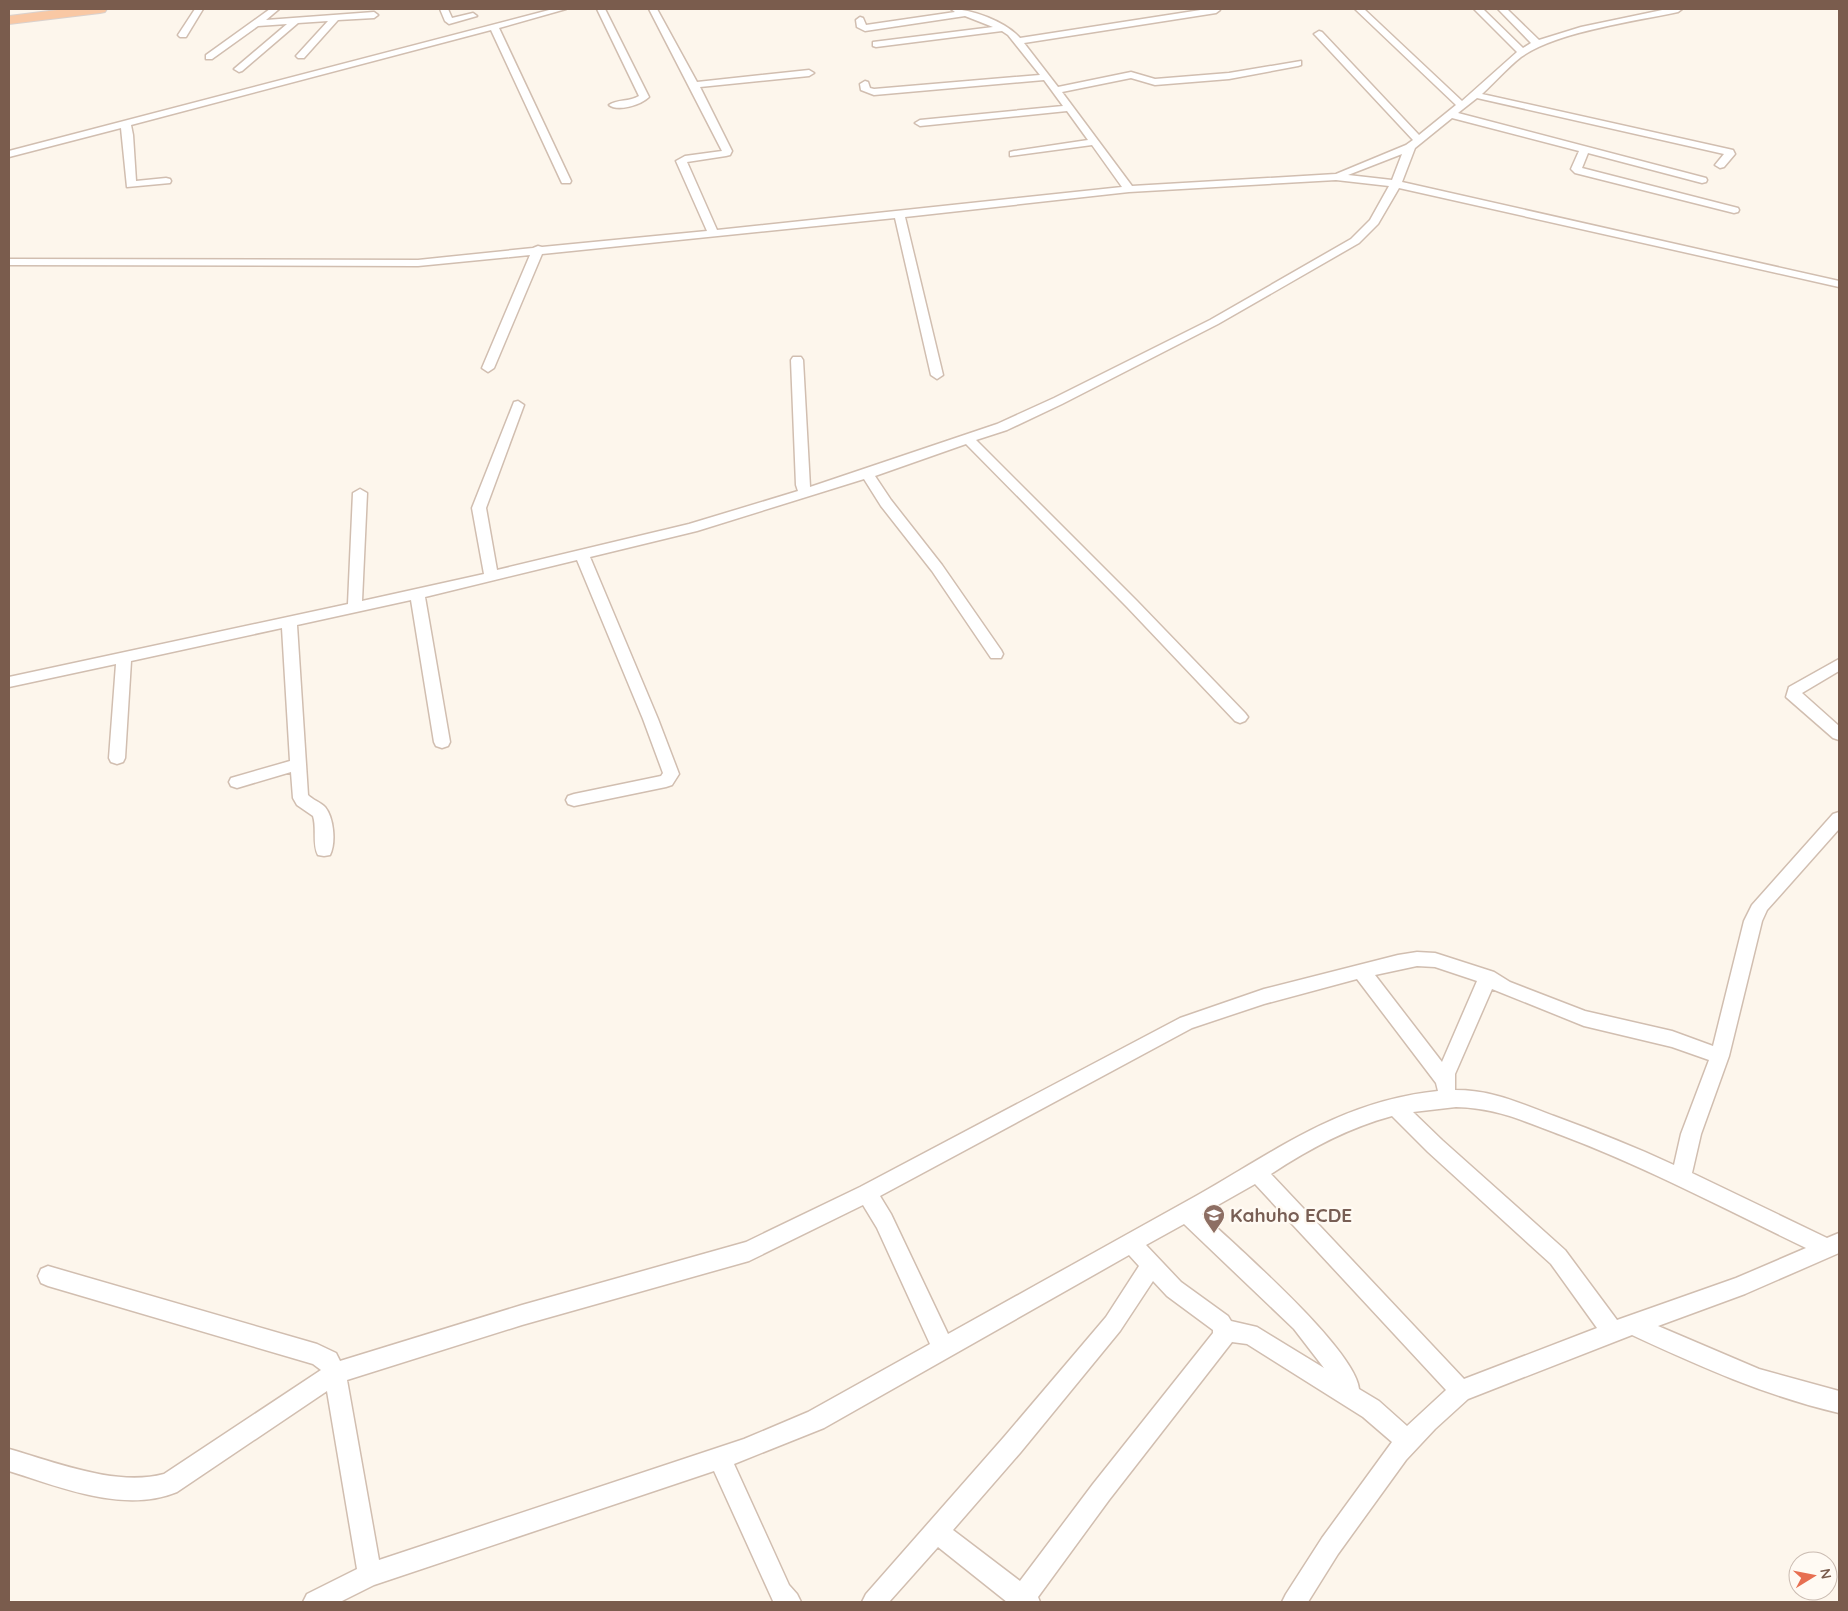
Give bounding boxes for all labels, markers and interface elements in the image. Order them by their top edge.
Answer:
school or university icon: Kahuho ECDE [1202,1203,1226,1234]
place label: Kahuho ECDE [1230,1203,1352,1227]
north arrow [1788,1551,1838,1601]
text: N [1816,1567,1836,1580]

